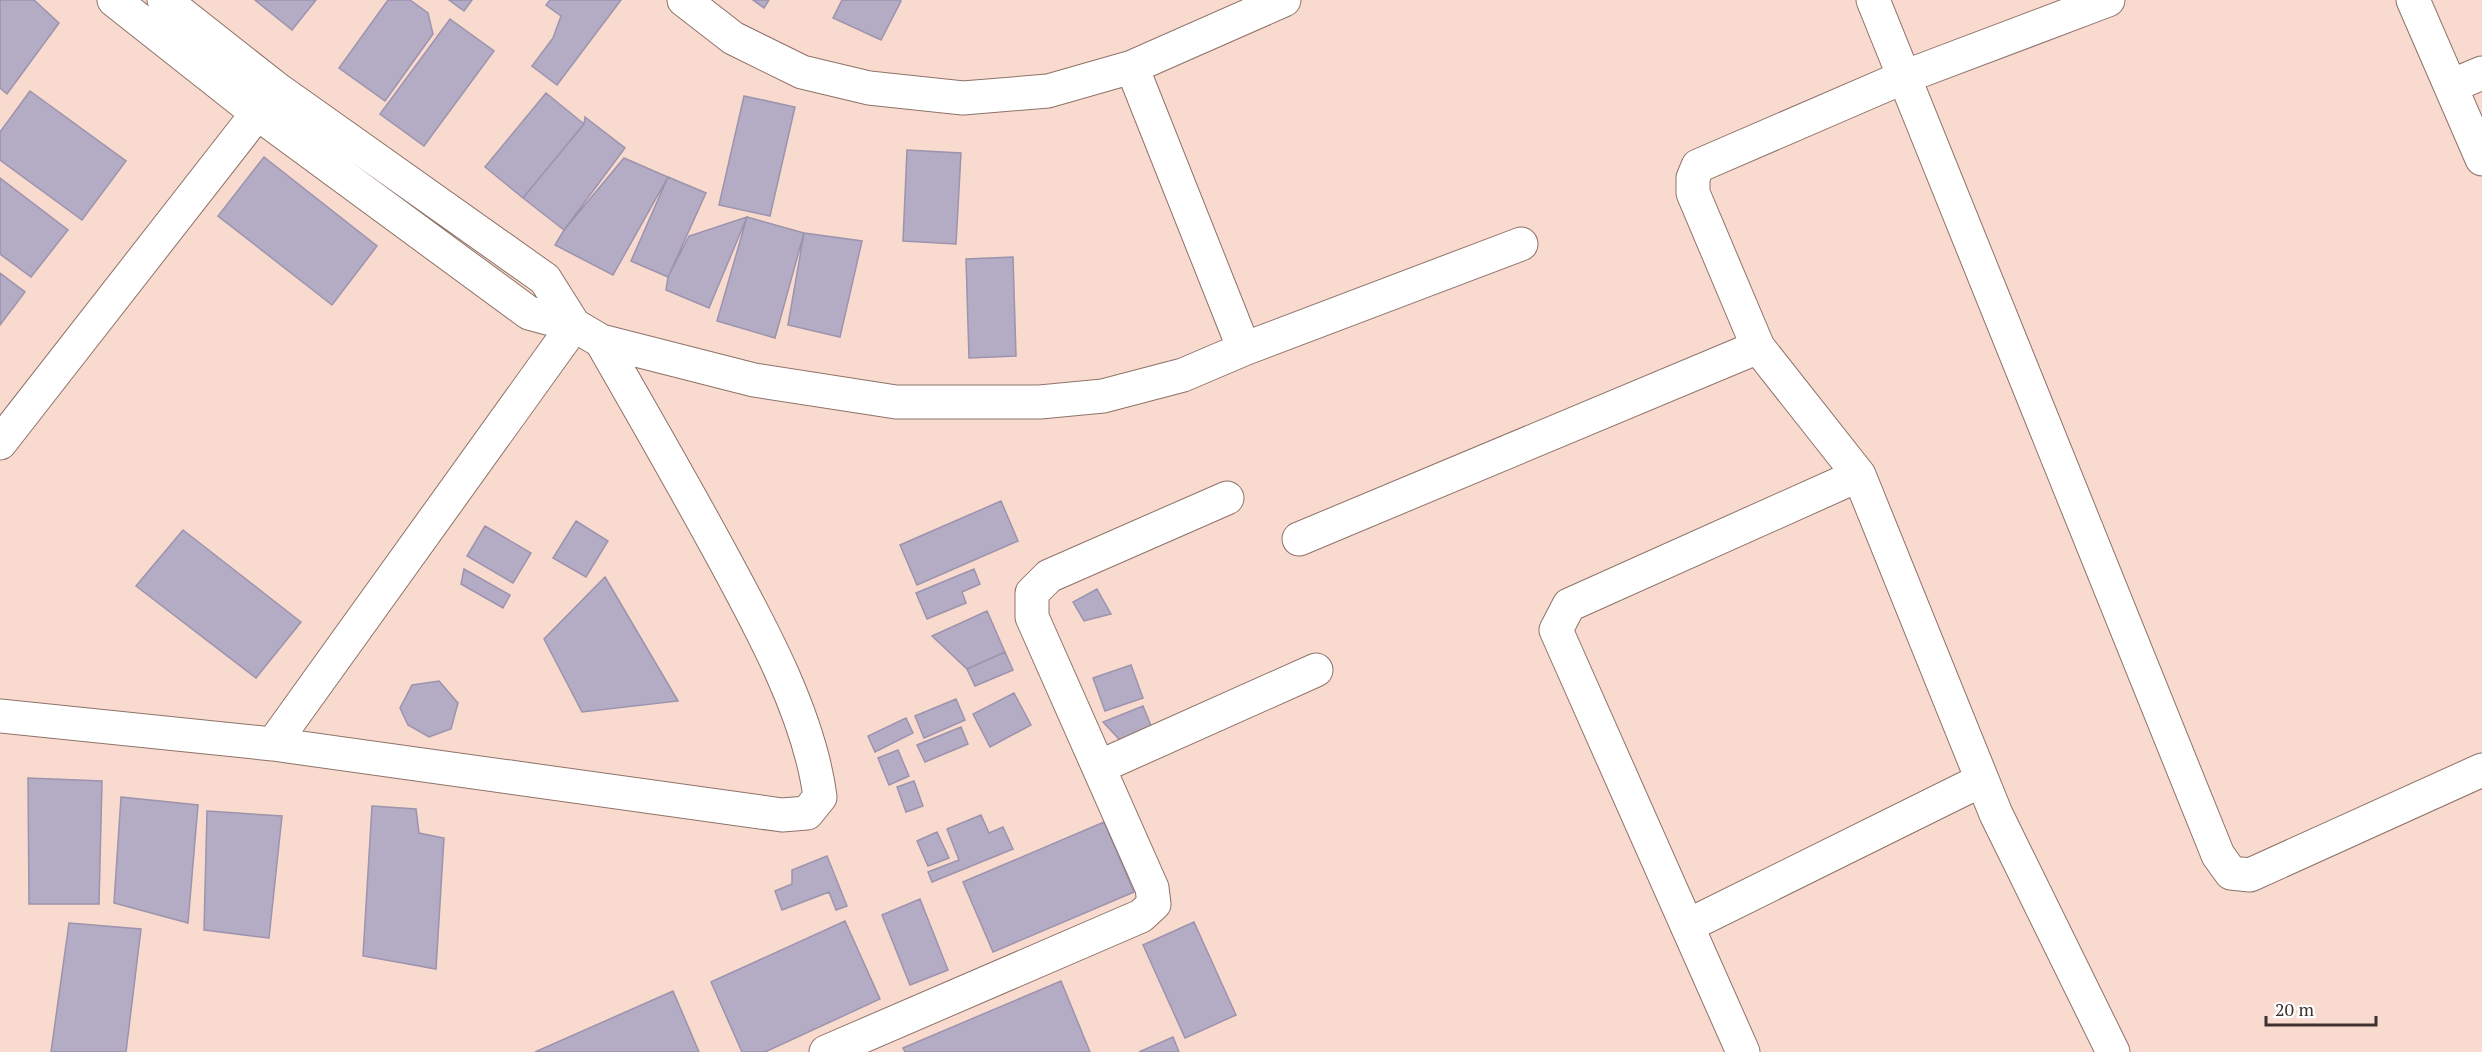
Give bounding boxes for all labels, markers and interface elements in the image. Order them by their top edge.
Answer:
scale bar [2266,989,2376,1027]
text: 20 m [2275,997,2315,1021]

